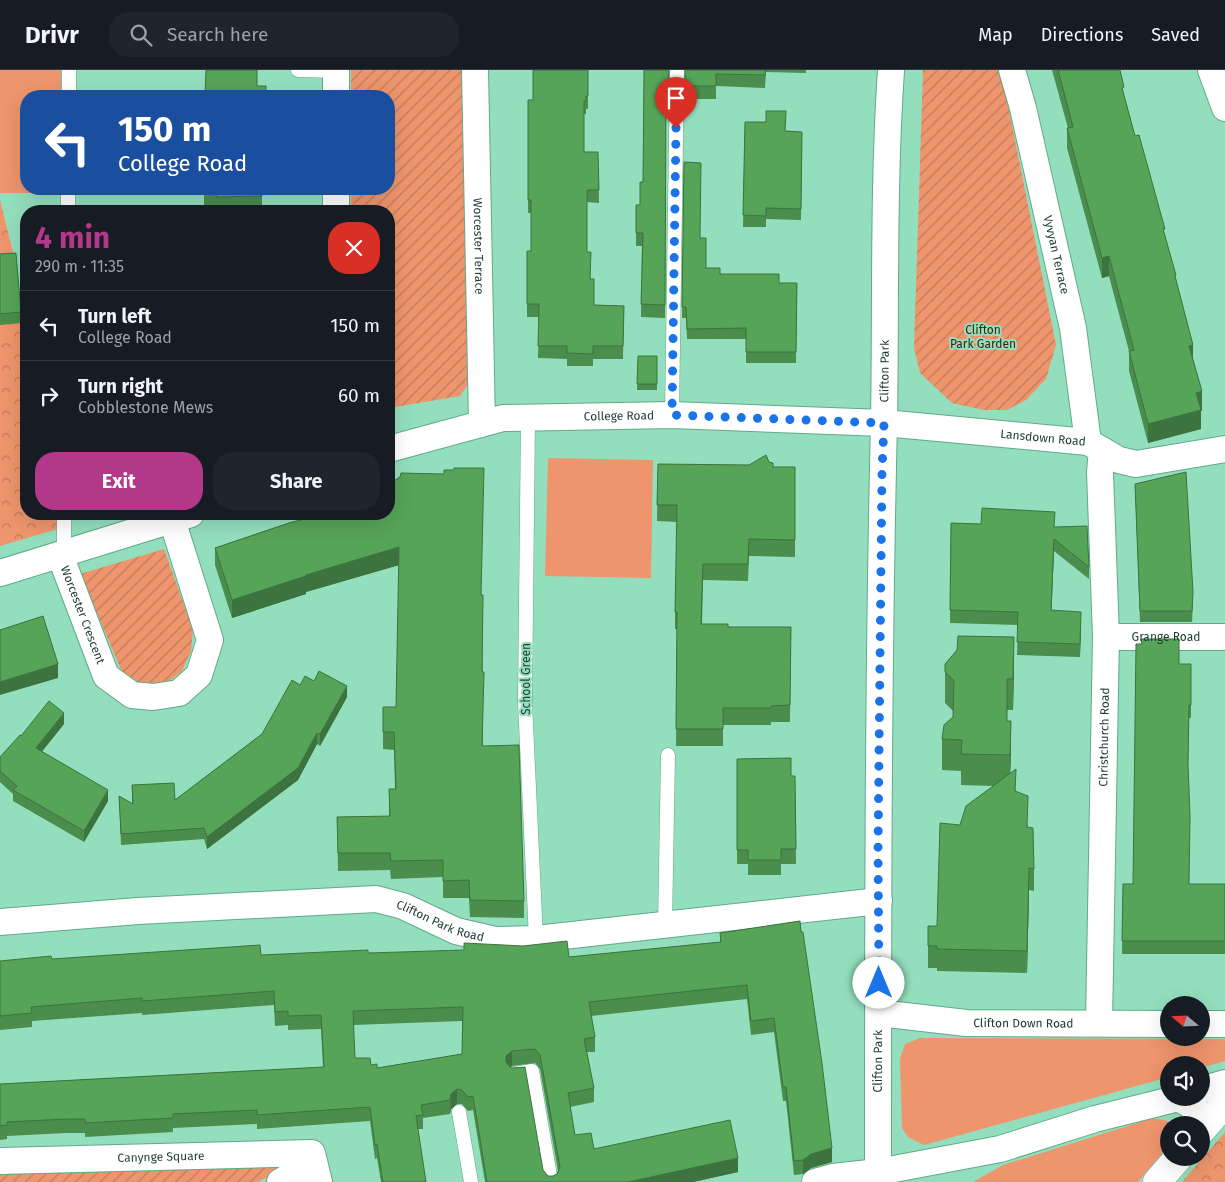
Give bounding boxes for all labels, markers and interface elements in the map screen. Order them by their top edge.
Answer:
search box [109,12,459,57]
text: Drivr [25,21,79,49]
icon: search [127,21,155,49]
text: Search here [167,23,268,46]
text: Map [978,24,1013,46]
text: Directions [1041,24,1123,46]
text: Saved [1151,24,1200,46]
pin [655,77,697,128]
icon: arrive [662,84,690,112]
text: 150 m [118,108,211,150]
icon: left [35,110,100,175]
text: College Road [118,150,247,177]
street label: Worcester Terrace [471,197,486,295]
street label: Vyvyan Terrace [1041,214,1072,295]
text: 4 min [35,220,110,256]
button: close [328,222,380,274]
text: 290 m · 11:35 [35,257,124,276]
text: Turn left [78,305,152,328]
icon: left [35,312,63,340]
text: 150 m [330,314,380,337]
park label: Clifton Park Garden [950,323,1016,351]
text: College Road [78,328,172,347]
street label: Clifton Park [877,339,892,402]
text: Turn right [78,375,163,398]
icon: right [35,382,63,410]
text: 60 m [338,384,380,407]
text: Cobblestone Mews [78,398,213,417]
street label: College Road [583,408,654,424]
street label: Lansdown Road [1000,427,1086,449]
button: Exit [35,452,203,510]
button: Share [213,452,380,510]
street label: Worcester Crescent [58,564,108,666]
street label: Grange Road [1132,630,1200,644]
street label: School Green [519,643,533,715]
street label: Christchurch Road [1096,687,1112,787]
street label: Clifton Park Road [395,898,485,944]
position arrow [852,956,904,1008]
north arrow [1160,996,1210,1046]
map controls [1160,996,1210,1166]
street label: Clifton Down Road [973,1016,1074,1031]
street label: Clifton Park [871,1029,885,1092]
button: sound [1160,1056,1210,1106]
button: search [1160,1116,1210,1166]
street label: Canynge Square [117,1149,205,1165]

